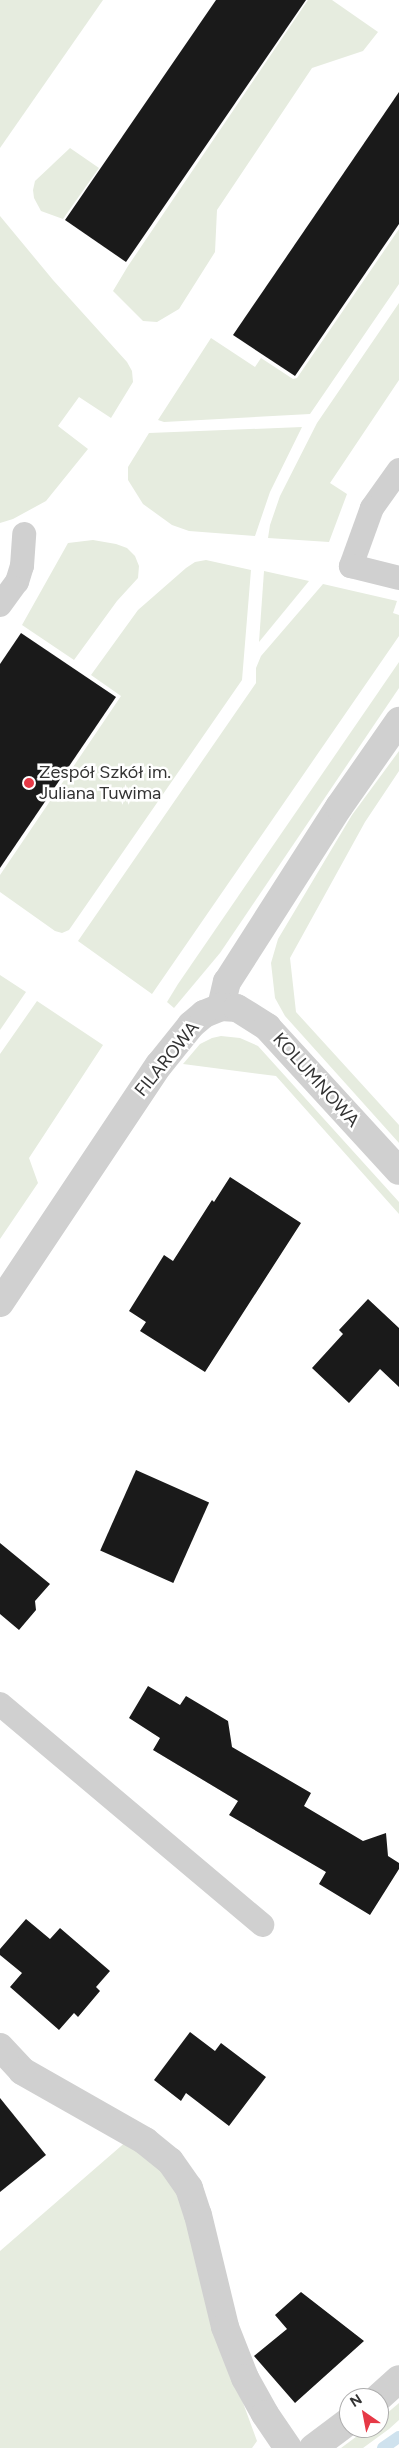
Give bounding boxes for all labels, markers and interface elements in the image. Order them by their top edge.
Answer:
place label: Zespół Szkół im. Juliana Tuwima [39,762,171,804]
marker: Zespół Szkół im. Juliana Tuwima [23,777,35,789]
street label: FILAROWA [130,1017,204,1101]
street label: KOLUMNOWA [268,1029,364,1131]
north arrow [339,2388,389,2438]
text: N [347,2391,365,2411]

